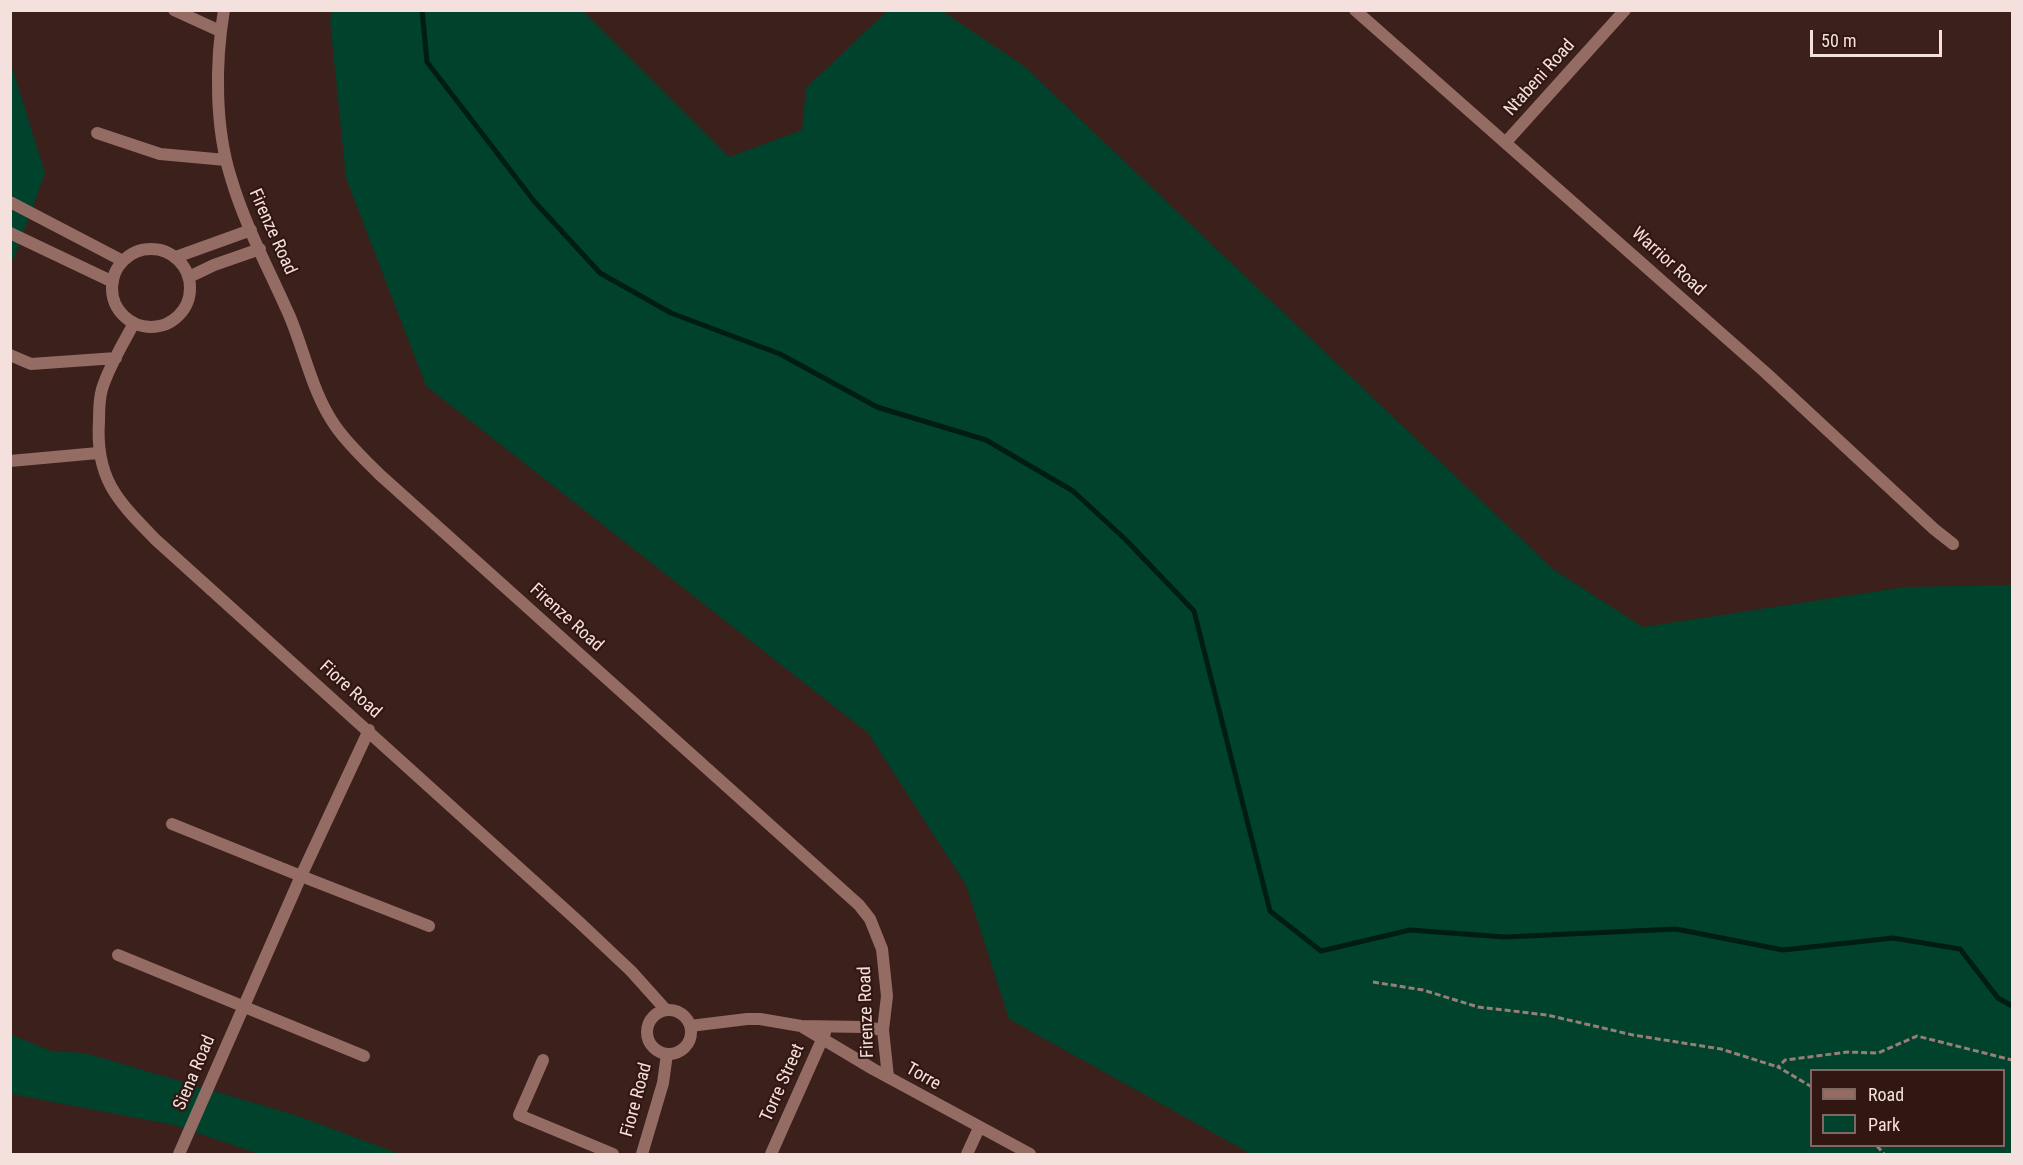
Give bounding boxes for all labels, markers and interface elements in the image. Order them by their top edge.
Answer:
scale bar [1813,18,1945,56]
text: 50 m [1821,30,1856,51]
street label: Ntabeni Road [1500,35,1580,121]
street label: Firenze Road [243,186,301,278]
street label: Warrior Road [1627,223,1709,301]
street label: Firenze Road [525,579,607,657]
street label: Fiore Road [315,657,385,723]
street label: Firenze Road [855,966,879,1058]
street label: Siena Road [170,1032,220,1114]
street label: Torre Street [756,1041,810,1125]
street label: Torre [902,1058,944,1096]
street label: Fiore Road [617,1061,657,1139]
legend [1810,1069,2005,1147]
text: Road [1868,1084,1904,1105]
text: Park [1868,1114,1900,1135]

